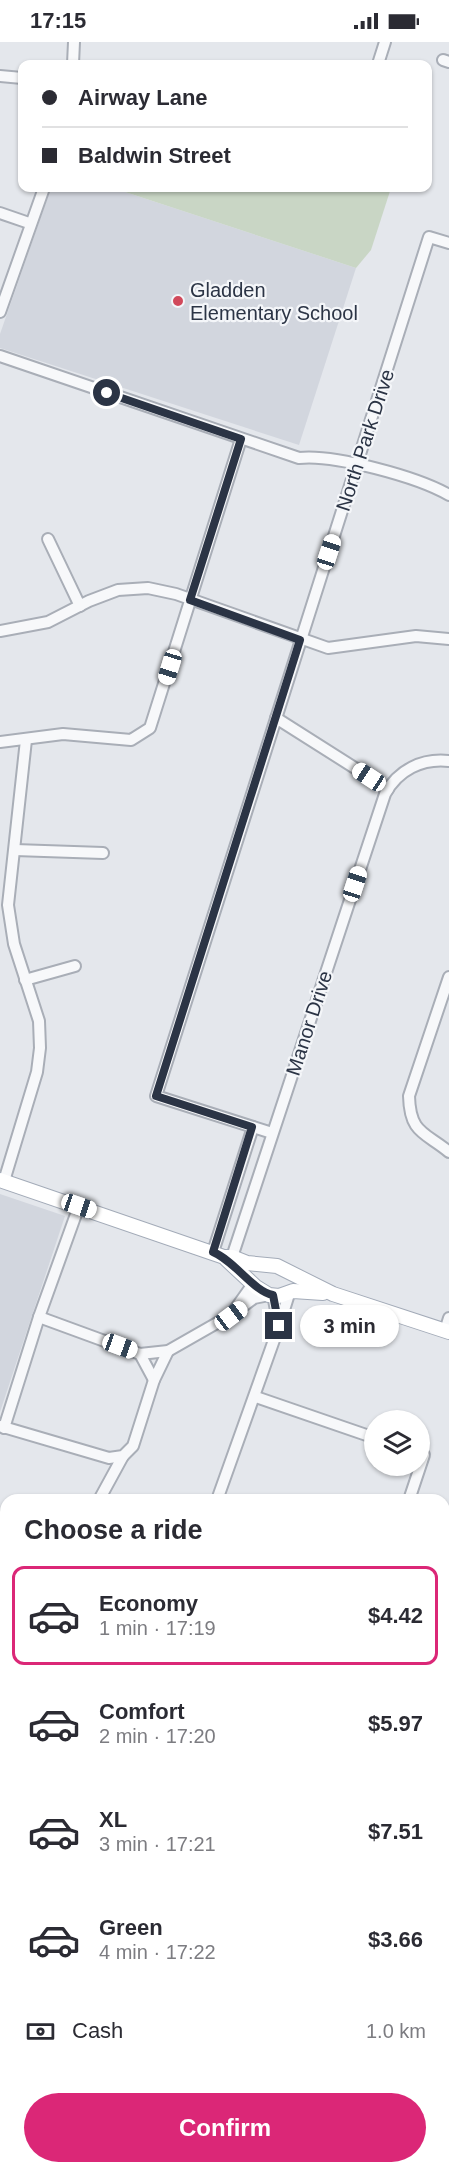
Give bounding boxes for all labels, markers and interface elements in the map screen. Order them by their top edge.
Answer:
text: 17:15 [30,8,86,33]
text: Airway Lane [78,85,208,110]
text: Baldwin Street [78,143,231,168]
place label: Gladden Elementary School [190,279,358,324]
marker: Gladden Elementary School [171,294,185,308]
street label: North Park Drive [332,366,398,514]
route start [93,379,120,406]
car [315,532,343,572]
car [156,647,184,687]
car [349,760,389,794]
car [341,864,369,904]
street label: Manor Drive [282,968,336,1078]
car [59,1192,99,1220]
car [211,1298,251,1334]
callout: 3 min [300,1305,399,1347]
route end [265,1312,292,1339]
text: 3 min [323,1315,376,1337]
car [100,1331,140,1361]
map controls [364,1410,430,1476]
button: layers [364,1410,430,1476]
text: Choose a ride [24,1515,203,1545]
icon: car [27,1589,81,1643]
text: Economy [99,1591,198,1616]
text: $4.42 [368,1603,423,1628]
text: 1 min · 17:19 [99,1617,216,1639]
icon: car [27,1697,81,1751]
text: Comfort [99,1699,185,1724]
text: $5.97 [368,1711,423,1736]
text: 2 min · 17:20 [99,1725,216,1747]
icon: car [27,1805,81,1859]
text: XL [99,1807,127,1832]
text: $7.51 [368,1819,423,1844]
text: 3 min · 17:21 [99,1833,216,1855]
icon: car [27,1913,81,1967]
text: Green [99,1915,163,1940]
text: $3.66 [368,1927,423,1952]
text: 4 min · 17:22 [99,1941,216,1963]
icon: cash [24,2015,57,2048]
text: Cash [72,2018,123,2043]
text: 1.0 km [366,2020,426,2042]
button: Confirm [24,2093,426,2162]

